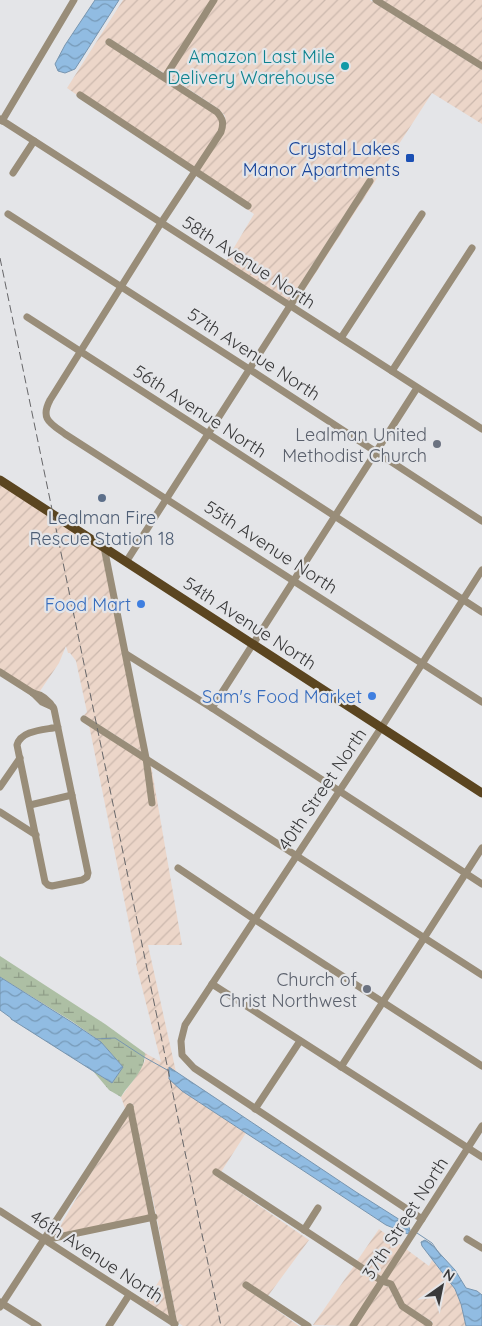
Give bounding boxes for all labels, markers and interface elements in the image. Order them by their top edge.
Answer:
place label: Amazon Last Mile Delivery Warehouse [167,45,335,89]
marker: Amazon Last Mile Delivery Warehouse [339,60,351,72]
place label: Crystal Lakes Manor Apartments [243,137,400,181]
marker: Crystal Lakes Manor Apartments [404,152,416,164]
street label: 58th Avenue North [178,210,320,314]
street label: 57th Avenue North [183,302,325,406]
street label: 56th Avenue North [129,359,271,463]
place label: Lealman United Methodist Church [282,423,427,467]
marker: Lealman United Methodist Church [431,438,443,450]
marker: Lealman Fire Rescue Station 18 [96,492,108,504]
street label: 55th Avenue North [200,495,342,599]
place label: Lealman Fire Rescue Station 18 [30,506,174,550]
street label: 54th Avenue North [179,571,321,675]
place label: Food Mart [45,593,131,616]
marker: Food Mart [135,598,147,610]
place label: Sam's Food Market [202,685,362,708]
marker: Sam's Food Market [366,690,378,702]
street label: 40th Street North [273,723,371,855]
place label: Church of Christ Northwest [219,968,358,1012]
marker: Church of Christ Northwest [361,983,373,995]
street label: 37th Street North [357,1153,453,1283]
street label: 46th Avenue North [26,1204,168,1308]
north arrow [417,1261,467,1311]

